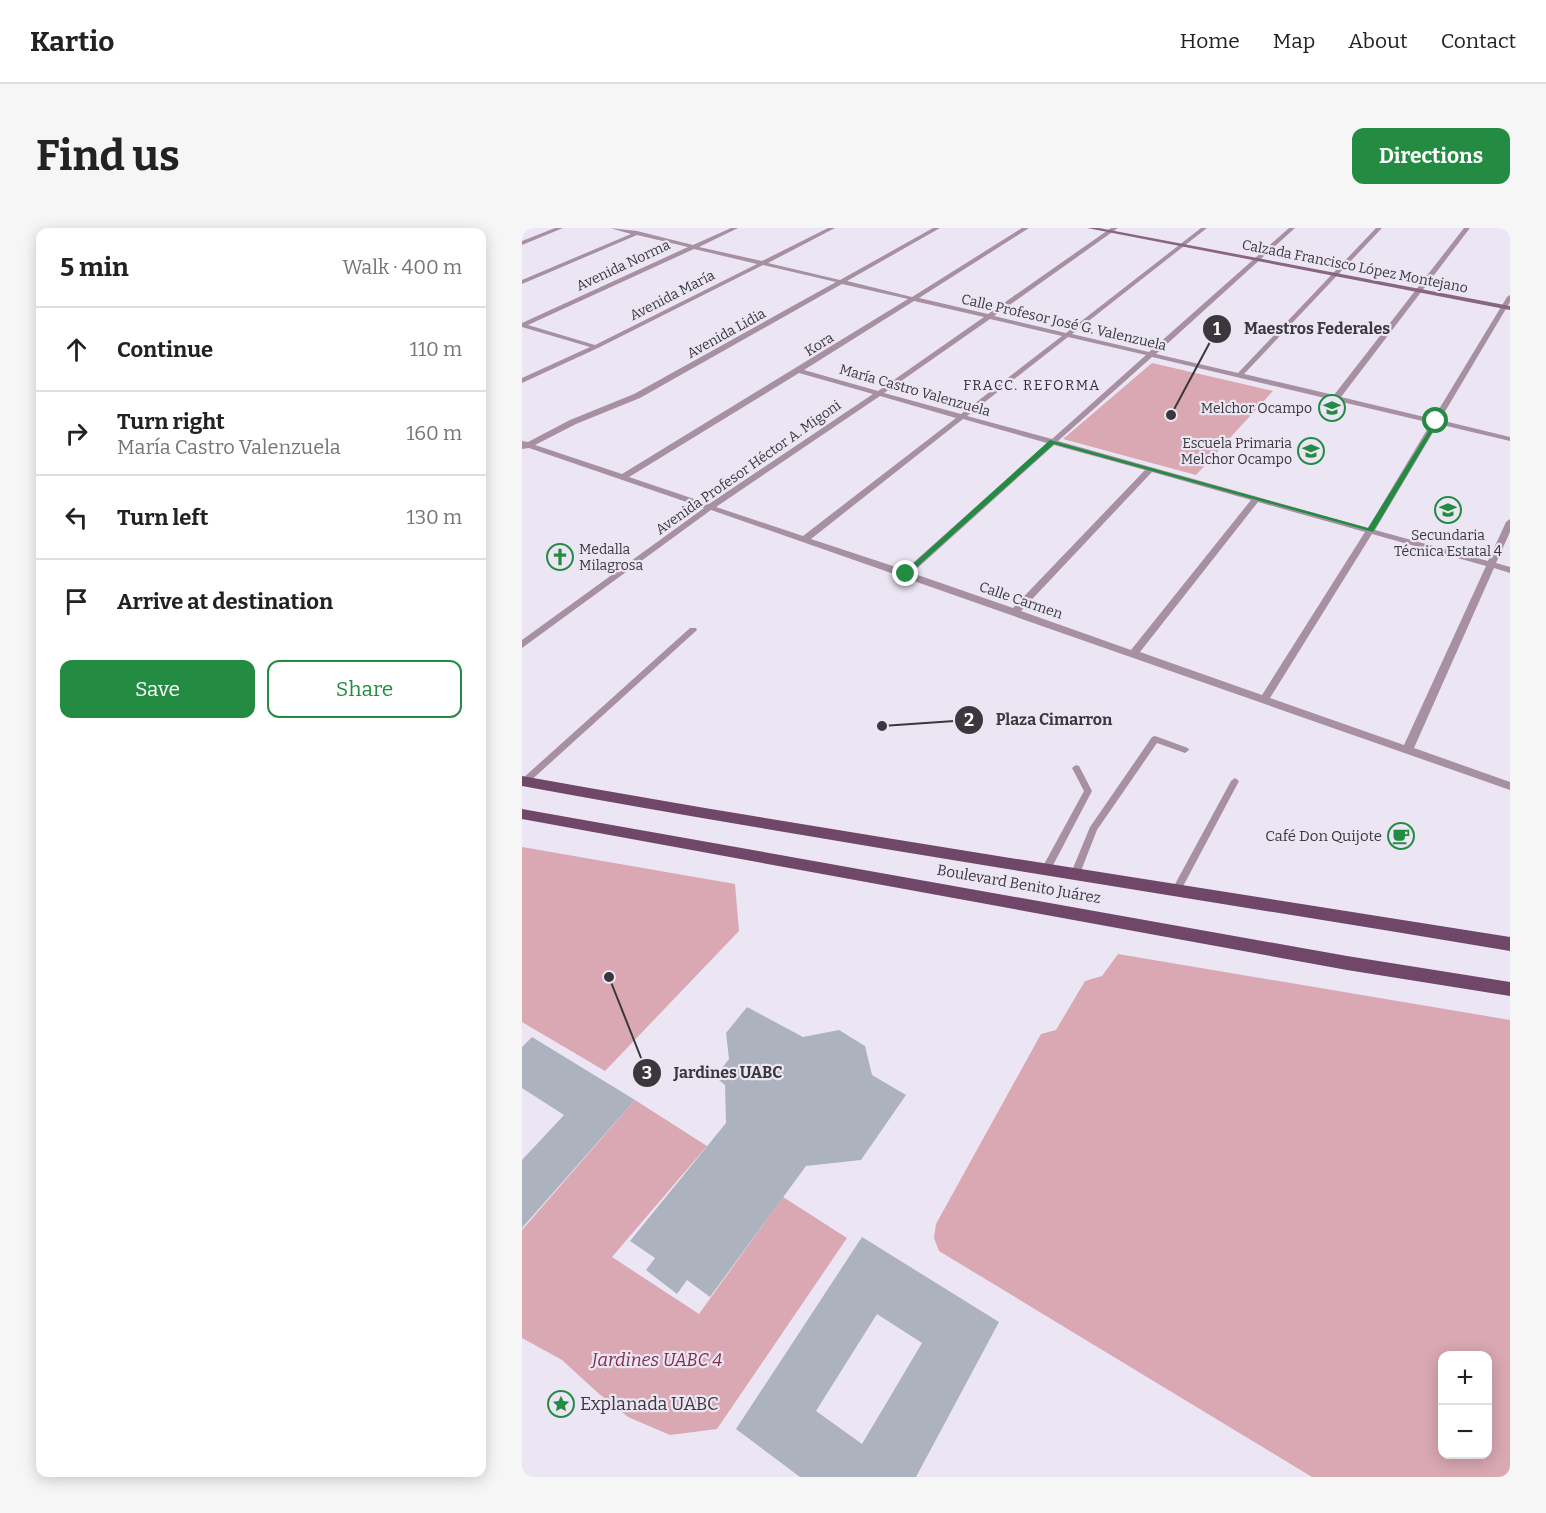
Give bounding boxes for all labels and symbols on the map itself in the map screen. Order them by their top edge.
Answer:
street label: Avenida Norma [574,236,673,295]
street label: Calzada Francisco López Montejano [1240,236,1469,297]
street label: Avenida María [627,267,718,324]
street label: Calle Profesor José G. Valenzuela [960,291,1169,354]
street label: Avenida Lidia [684,305,769,362]
callout: Maestros Federales [1202,312,1402,346]
text: 1 [1213,318,1221,340]
text: Maestros Federales [1244,319,1390,338]
street label: Kora [802,329,837,360]
street label: María Castro Valenzuela [837,361,993,420]
district label: FRACC. REFORMA [963,377,1101,394]
school or university icon: Melchor Ocampo [1317,393,1347,423]
street label: Avenida Profesor Héctor A. Migoni [652,397,844,538]
place label: Melchor Ocampo [1201,400,1312,417]
route start [1422,407,1448,433]
place label: Escuela Primaria Melchor Ocampo [1181,435,1292,468]
school or university icon: Escuela Primaria Melchor Ocampo [1296,436,1326,466]
school or university icon: Secundaria Técnica Estatal 4 [1433,495,1463,525]
place label: Secundaria Técnica Estatal 4 [1394,527,1502,560]
place label: Medalla Milagrosa [579,541,643,574]
church icon: Medalla Milagrosa [545,542,575,572]
route end [892,560,918,586]
street label: Calle Carmen [977,578,1065,623]
callout: Plaza Cimarron [954,703,1124,737]
text: 2 [964,709,974,731]
text: Plaza Cimarron [996,710,1113,729]
cafe icon: Café Don Quijote [1386,821,1416,851]
place label: Café Don Quijote [1265,827,1382,845]
street label: Boulevard Benito Juárez [936,861,1102,907]
callout: Jardines UABC [632,1056,794,1090]
text: 3 [642,1062,652,1084]
text: Jardines UABC [673,1063,782,1082]
park label: Jardines UABC 4 [590,1349,722,1371]
place icon: Explanada UABC [546,1389,576,1419]
place label: Explanada UABC [580,1393,719,1415]

